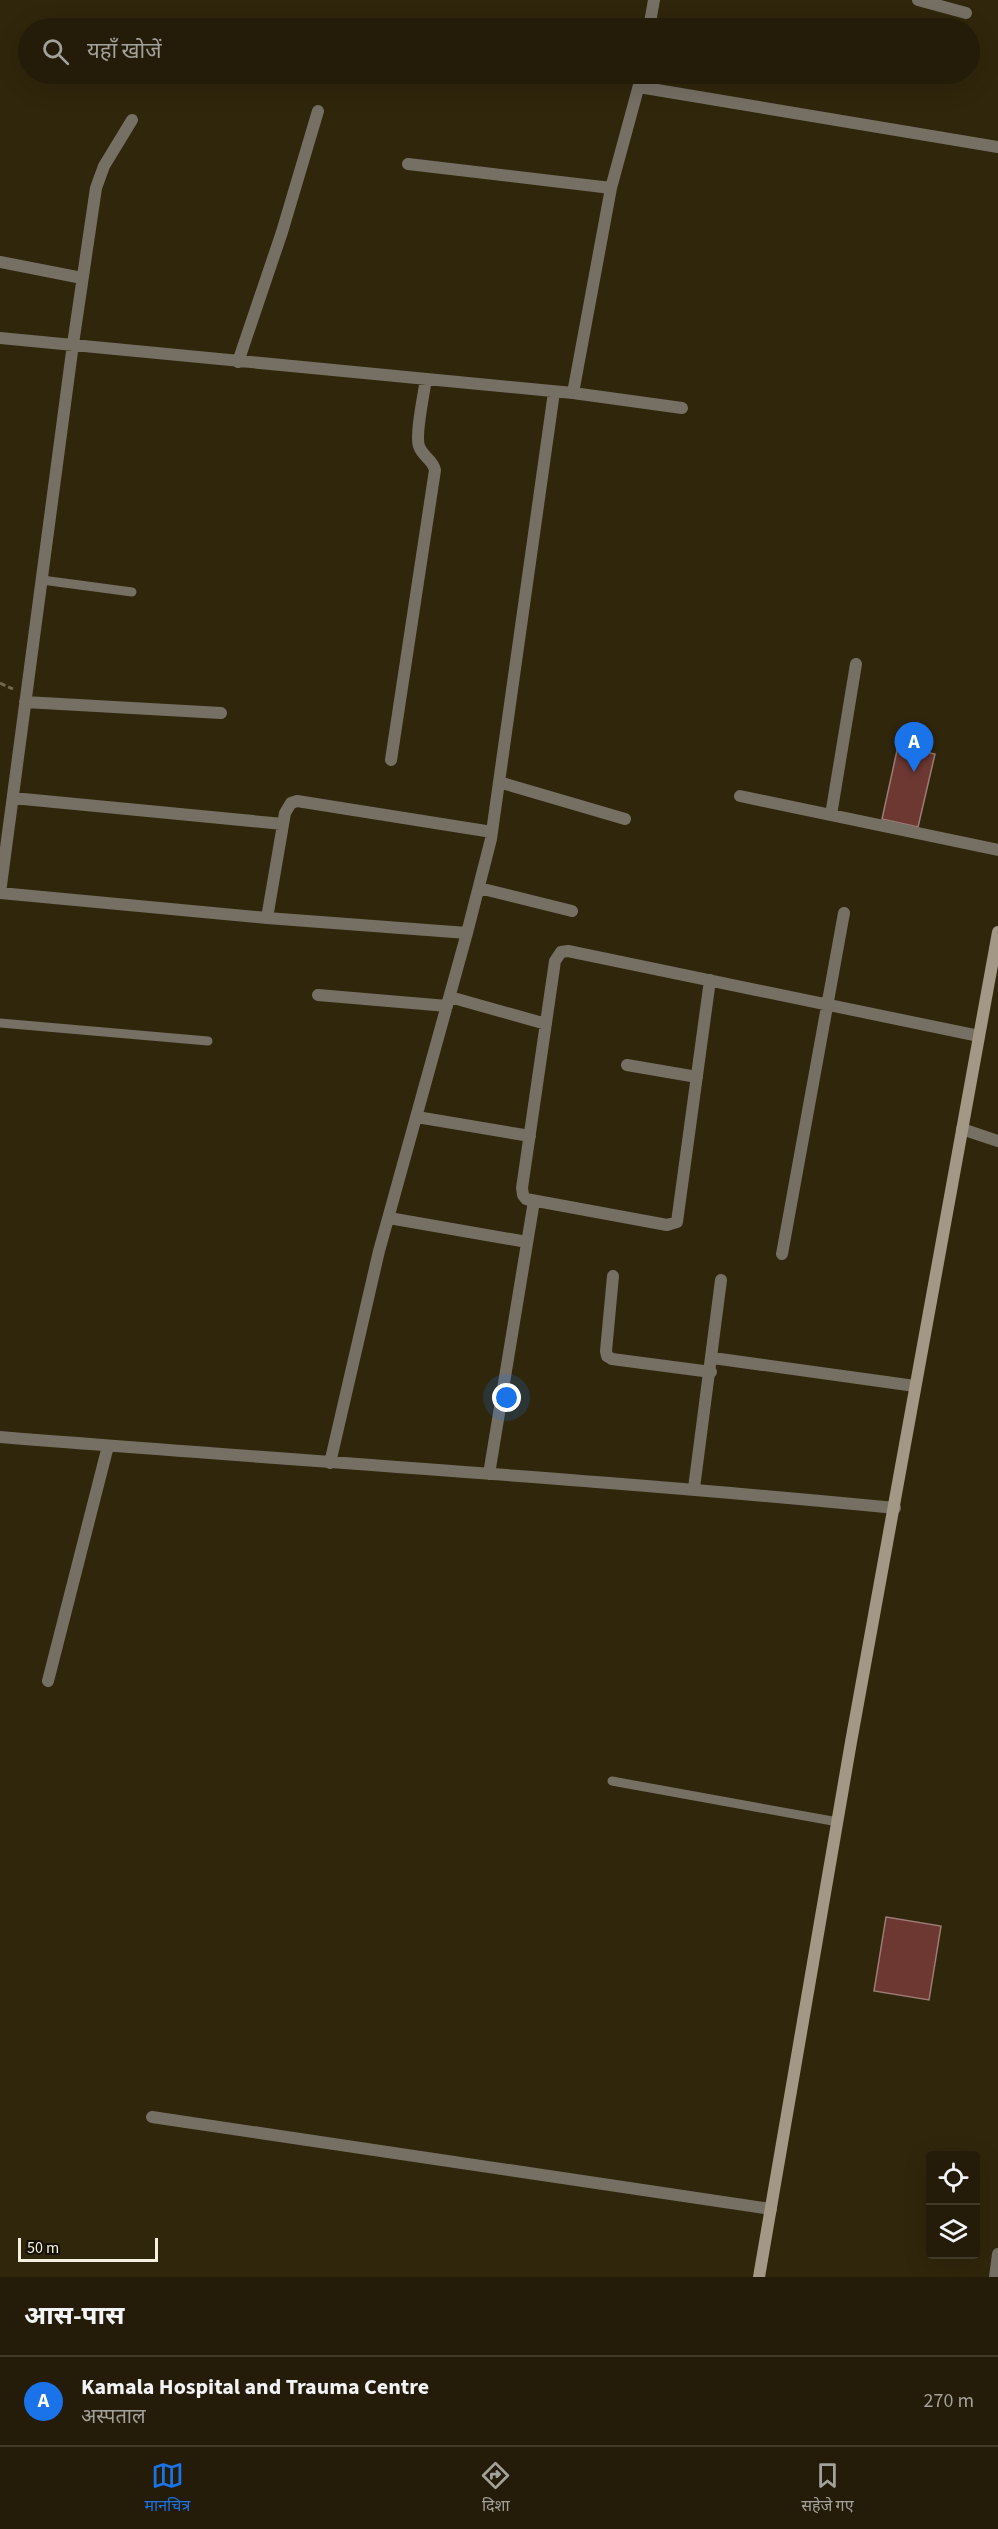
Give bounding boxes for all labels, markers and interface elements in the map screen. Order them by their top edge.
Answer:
search box [18,18,980,84]
icon: search [39,35,72,68]
text: यहाँ खोजें [87,35,162,67]
pin: A [894,722,934,772]
your location [492,1383,521,1412]
map controls [926,2151,980,2259]
button: locate [926,2151,980,2205]
button: layers [926,2205,980,2259]
scale bar [18,2235,158,2262]
text: 50 m [27,2237,59,2259]
text: आस-पास [24,2297,124,2334]
text: Kamala Hospital and Trauma Centre [81,2371,429,2403]
text: A [38,2387,49,2415]
text: 270 m [924,2387,974,2415]
text: अस्पताल [81,2403,146,2431]
tab: मानचित्र [145,2459,190,2518]
tab: दिशा [479,2459,512,2518]
tab: सहेजे गए [801,2459,853,2518]

